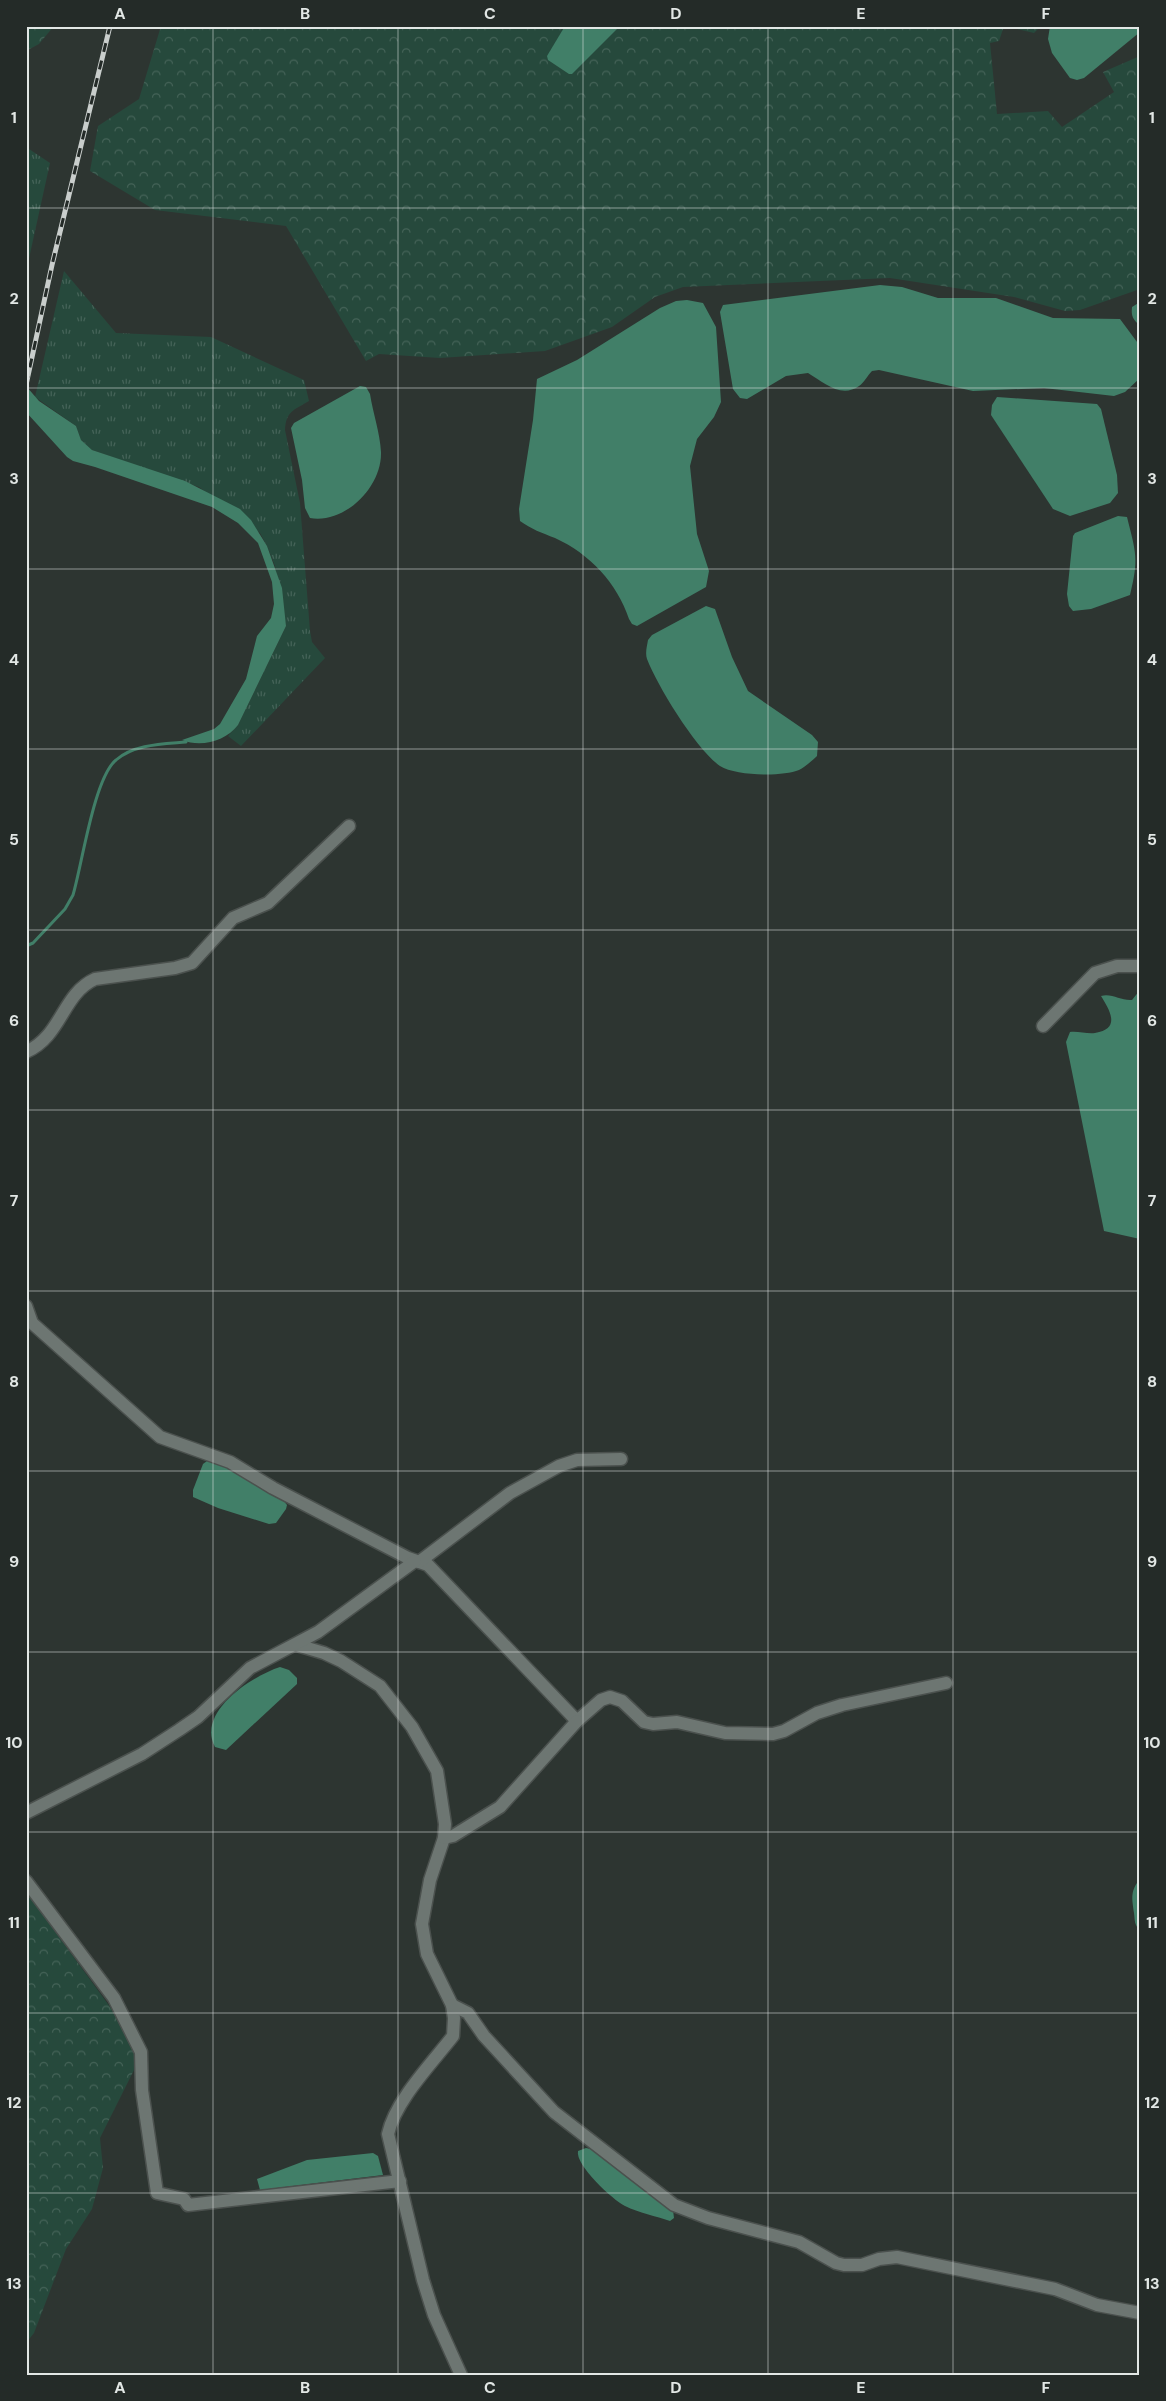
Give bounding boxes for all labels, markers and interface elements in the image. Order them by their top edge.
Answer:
text: A [114,3,126,24]
text: B [300,3,310,24]
text: C [484,3,496,24]
text: D [670,3,682,24]
text: E [856,3,866,24]
text: F [1042,3,1051,24]
text: 1 [11,107,17,128]
text: 1 [1149,107,1155,128]
text: 2 [9,288,19,309]
text: 2 [1147,288,1157,309]
text: 3 [9,468,19,489]
text: 3 [1147,468,1157,489]
text: 4 [9,649,19,670]
text: 4 [1147,649,1157,670]
text: 5 [9,829,19,850]
text: 5 [1147,829,1157,850]
text: 6 [9,1010,19,1031]
text: 6 [1147,1010,1157,1031]
text: 7 [10,1190,19,1211]
text: 7 [1148,1190,1157,1211]
text: 8 [9,1371,19,1392]
text: 8 [1147,1371,1157,1392]
text: 9 [9,1551,19,1572]
text: 9 [1147,1551,1157,1572]
text: 10 [5,1732,23,1753]
text: 10 [1143,1732,1161,1753]
text: 11 [8,1912,20,1933]
text: 11 [1146,1912,1158,1933]
text: 12 [6,2092,22,2113]
text: 12 [1144,2092,1160,2113]
text: 13 [6,2273,22,2294]
text: 13 [1144,2273,1160,2294]
text: A [114,2377,126,2398]
text: B [300,2377,310,2398]
text: C [484,2377,496,2398]
text: D [670,2377,682,2398]
text: E [856,2377,866,2398]
text: F [1042,2377,1051,2398]

